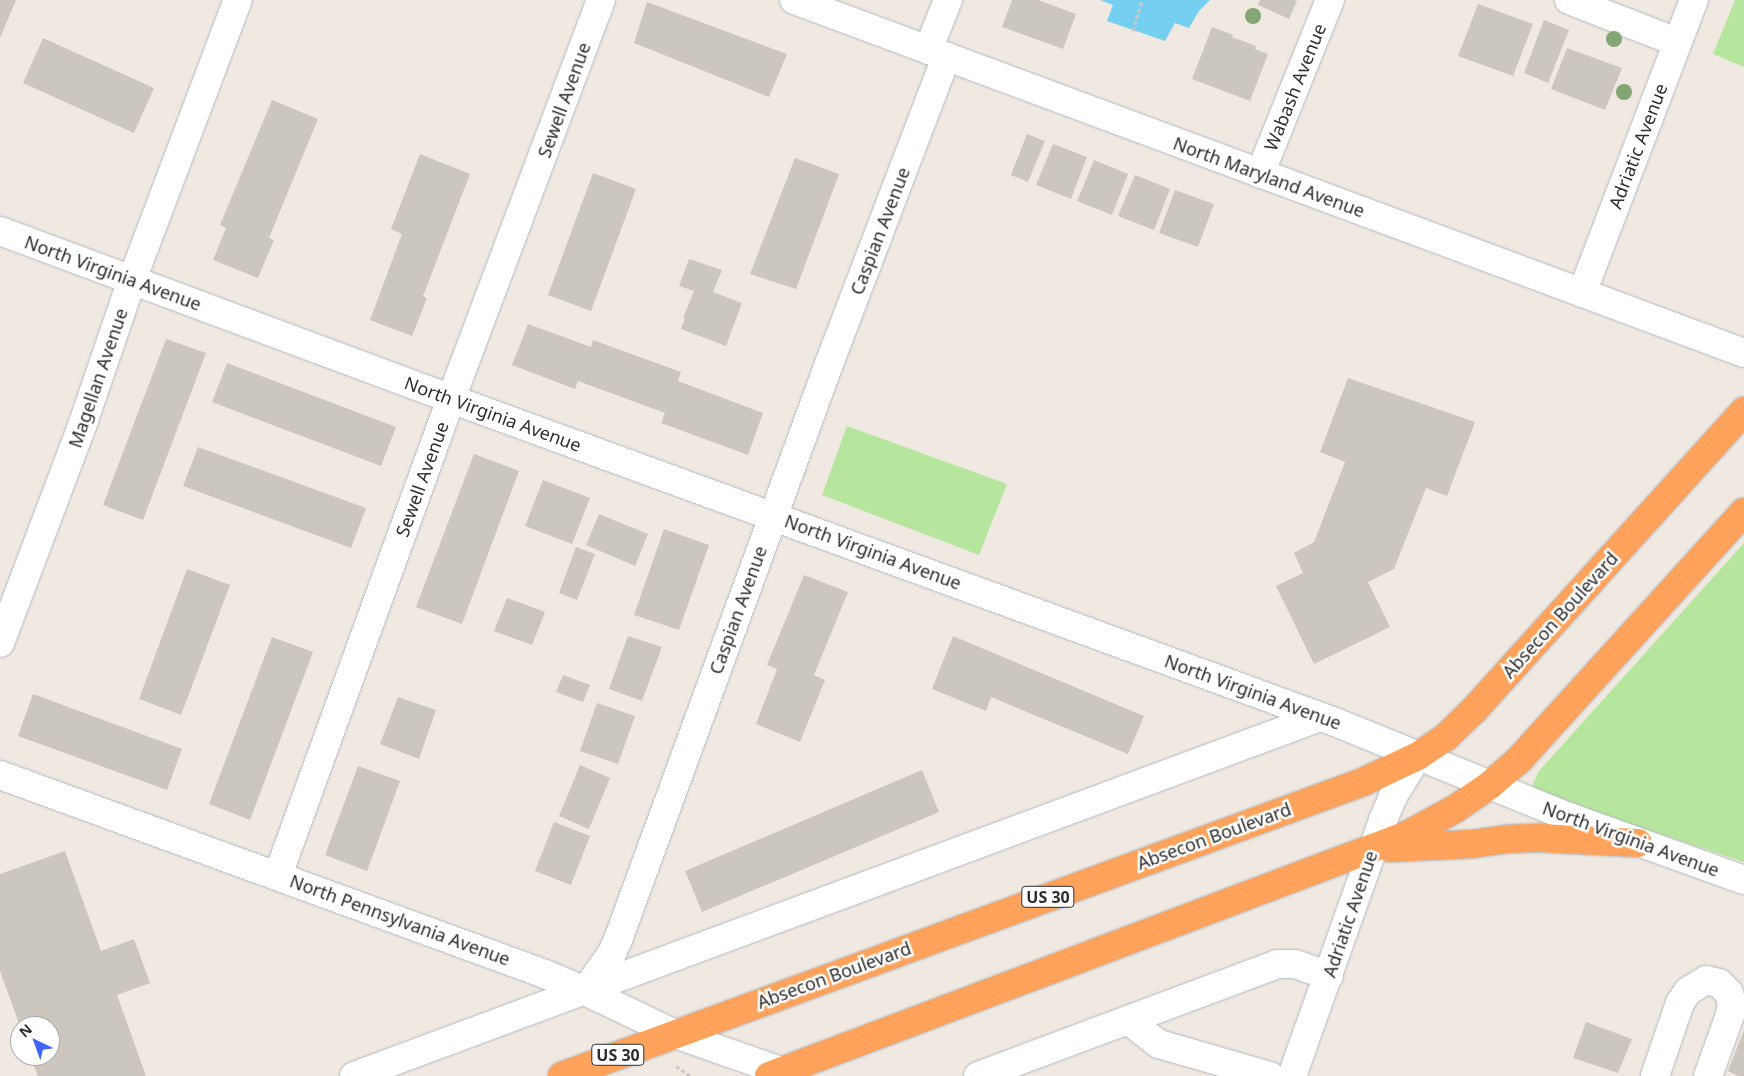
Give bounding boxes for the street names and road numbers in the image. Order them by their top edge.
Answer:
street label: Wabash Avenue [1260,20,1330,154]
street label: Sewell Avenue [533,39,595,161]
street label: Adriatic Avenue [1604,80,1672,212]
street label: North Maryland Avenue [1170,132,1368,222]
street label: Caspian Avenue [846,164,914,298]
street label: North Virginia Avenue [22,231,204,315]
street label: Magellan Avenue [64,305,132,451]
street label: North Virginia Avenue [402,372,584,456]
street label: Sewell Avenue [391,418,453,540]
street label: North Virginia Avenue [782,510,964,594]
street label: Caspian Avenue [705,543,771,677]
street label: Absecon Boulevard [1498,547,1622,683]
street label: North Virginia Avenue [1162,650,1344,734]
street label: North Virginia Avenue [1540,797,1722,881]
street label: Absecon Boulevard [1134,798,1294,874]
street label: Adriatic Avenue [1318,848,1382,980]
street label: North Pennsylvania Avenue [287,870,513,970]
road number: US 30 [1020,884,1076,910]
street label: Absecon Boulevard [754,937,914,1013]
road number: US 30 [590,1042,646,1068]

